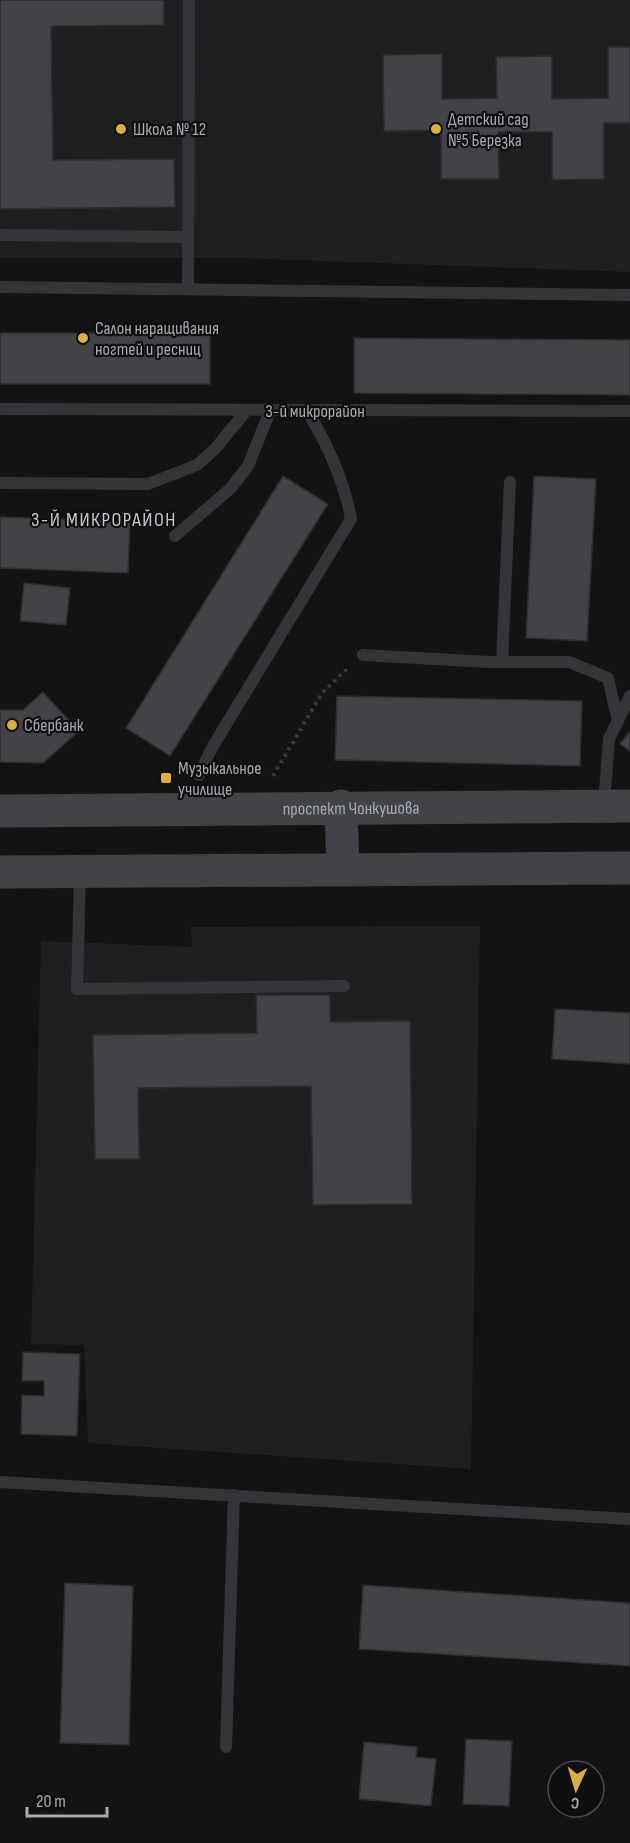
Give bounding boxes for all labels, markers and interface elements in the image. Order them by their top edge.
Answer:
place label: Детский сад №5 Березка [448,109,529,151]
place label: Школа № 12 [133,119,206,140]
marker: Школа № 12 [114,122,128,136]
marker: Детский сад №5 Березка [429,122,443,136]
place label: Салон наращивания ногтей и ресниц [95,318,219,360]
marker: Салон наращивания ногтей и ресниц [76,331,90,345]
street label: 3-й микрорайон [265,401,365,422]
district label: 3-Й МИКРОРАЙОН [31,508,177,532]
place label: Сбербанк [24,715,84,736]
marker: Сбербанк [5,718,19,732]
place label: Музыкальное училище [178,758,261,800]
marker: Музыкальное училище [159,771,173,785]
street label: проспект Чонкушова [283,797,420,819]
north arrow [546,1759,606,1819]
scale bar [27,1780,106,1818]
text: 20 m [36,1791,66,1812]
text: С [570,1793,580,1812]

